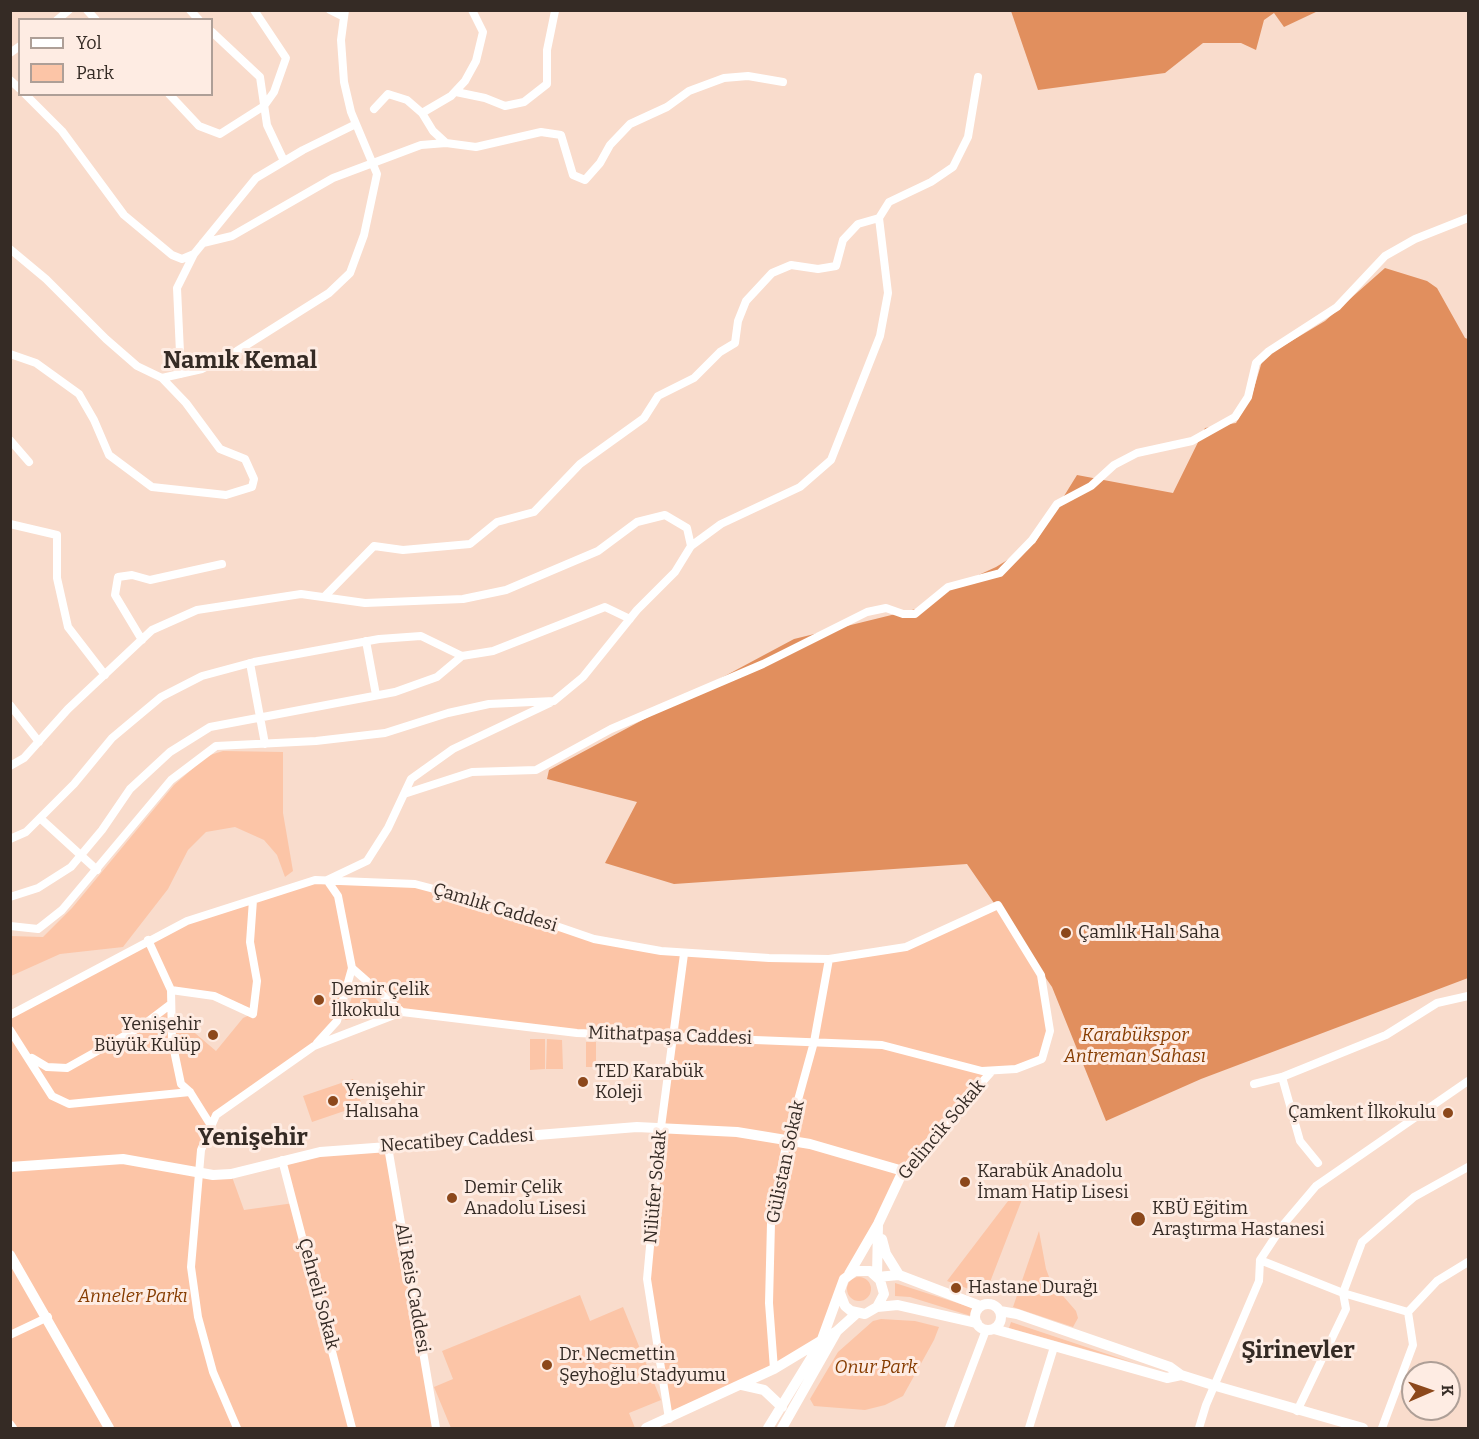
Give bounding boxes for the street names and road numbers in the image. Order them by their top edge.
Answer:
street label: Çamlık Caddesi [430,879,560,937]
street label: Mithatpaşa Caddesi [587,1022,753,1050]
street label: Gelincik Sokak [894,1076,990,1184]
street label: Gülistan Sokak [762,1099,810,1225]
street label: Necatibey Caddesi [380,1125,534,1157]
street label: Nilüfer Sokak [640,1129,672,1245]
street label: Ali Reis Caddesi [390,1221,434,1355]
street label: Çehreli Sokak [293,1236,343,1352]

